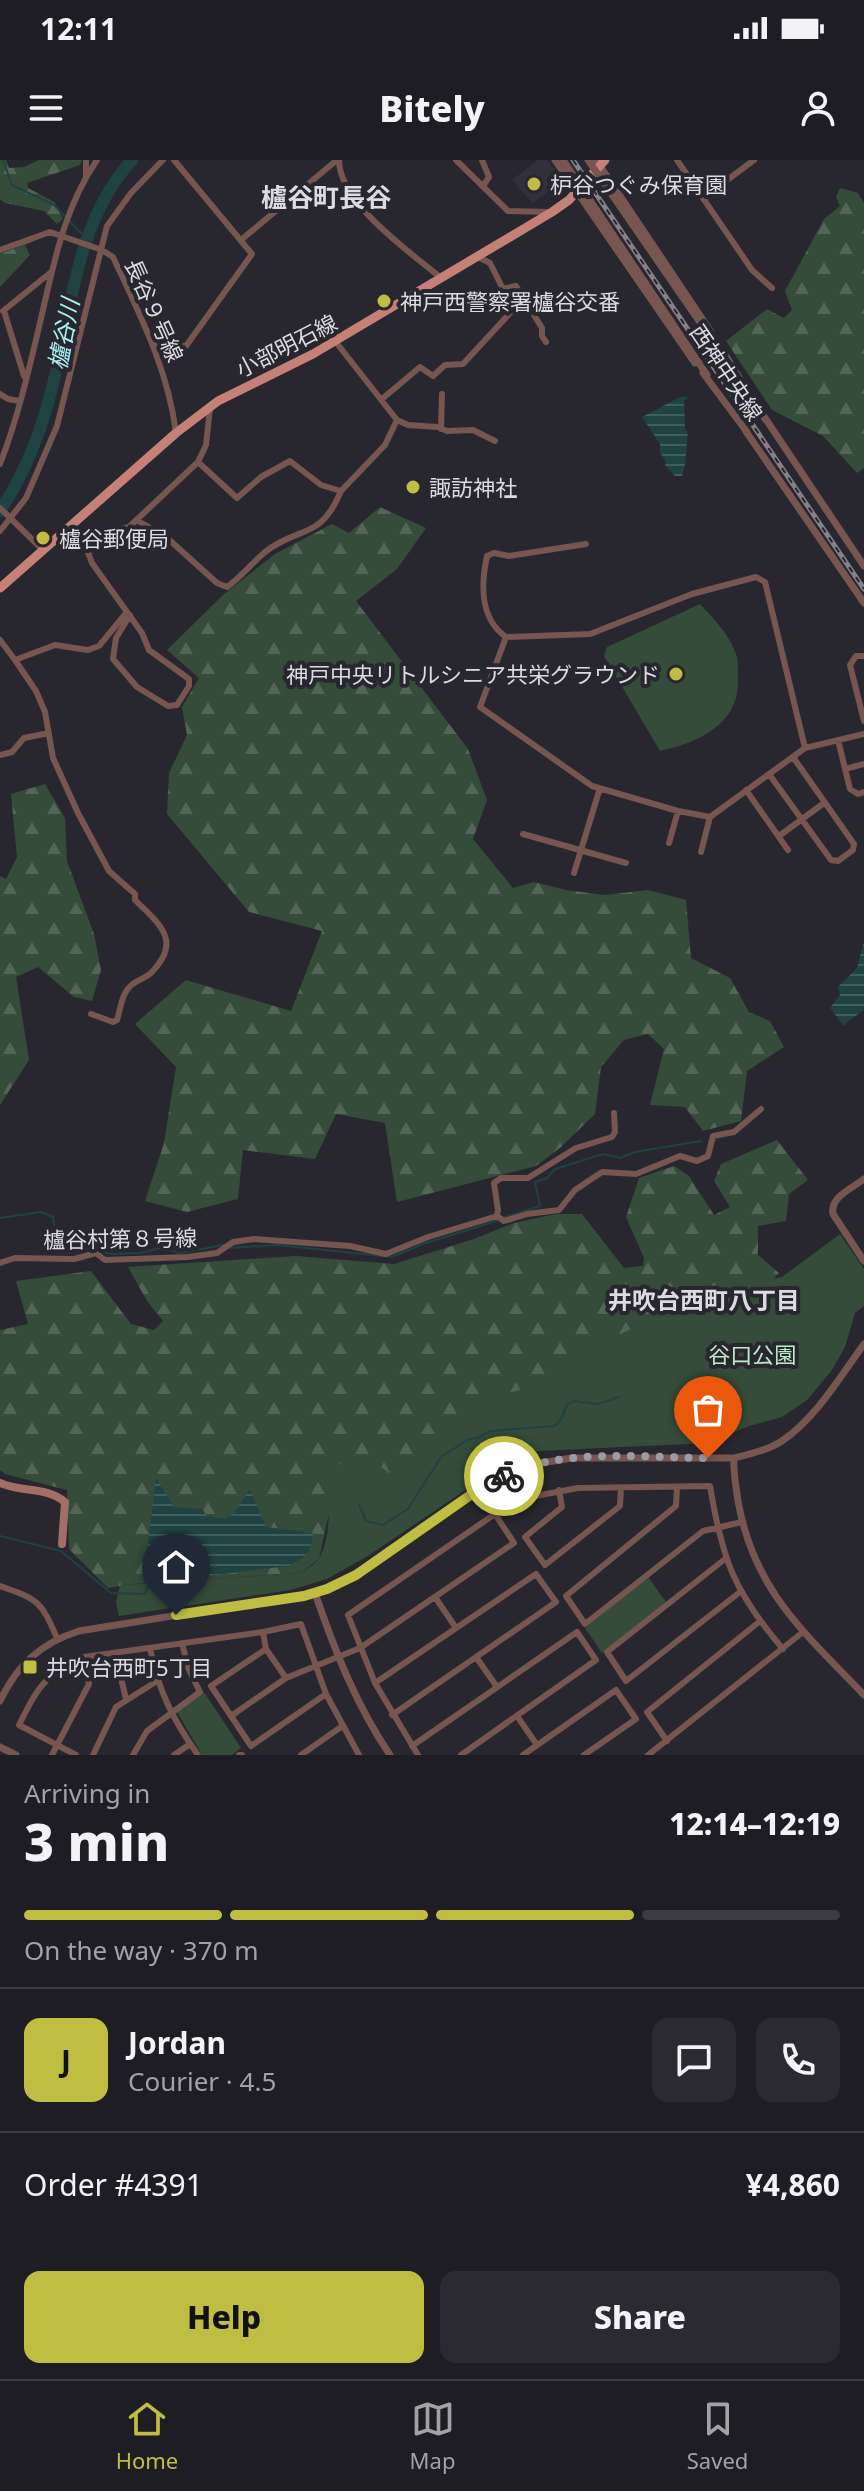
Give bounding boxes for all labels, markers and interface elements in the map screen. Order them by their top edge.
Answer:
text: 12:11 [40,8,117,49]
text: Bitely [379,84,485,133]
icon: menu [24,86,68,130]
icon: person [796,86,840,130]
place label: 枦谷つぐみ保育園 [550,169,727,199]
marker: 枦谷つぐみ保育園 [525,175,543,193]
district label: 櫨谷町長谷 [261,179,391,215]
street label: 長谷９号線 [119,254,191,366]
place label: 神戸西警察署櫨谷交番 [400,286,620,316]
marker: 神戸西警察署櫨谷交番 [375,292,393,310]
water label: 櫨谷川 [40,293,87,372]
street label: 小部明石線 [230,307,342,383]
street label: 西神中央線 [684,318,770,426]
place label: 諏訪神社 [429,472,517,502]
marker: 諏訪神社 [404,478,422,496]
place label: 櫨谷郵便局 [59,523,169,553]
marker: 櫨谷郵便局 [34,529,52,547]
place label: 神戸中央リトルシニア共栄グラウンド [286,659,660,689]
marker: 神戸中央リトルシニア共栄グラウンド [667,665,685,683]
street label: 櫨谷村第８号線 [43,1222,197,1254]
district label: 井吹台西町八丁目 [608,1283,800,1316]
park label: 谷口公園 [708,1339,796,1369]
pin [674,1376,742,1458]
icon: bag [686,1388,730,1432]
courier [464,1436,544,1516]
icon: bike [482,1454,526,1498]
pin [142,1533,210,1615]
icon: home [154,1545,198,1589]
place label: 井吹台西町5丁目 [46,1652,213,1682]
marker: 井吹台西町5丁目 [21,1658,39,1676]
text: Arriving in [24,1775,150,1811]
text: 12:14–12:19 [669,1803,840,1844]
text: 3 min [24,1805,169,1876]
text: On the way · 370 m [24,1932,258,1968]
button: chat [652,2018,736,2102]
button: phone [756,2018,840,2102]
text: Jordan [128,2022,226,2063]
text: J [61,2040,71,2081]
text: Courier · 4.5 [128,2063,276,2099]
text: Order #4391 [24,2164,203,2205]
text: ¥4,860 [746,2164,840,2205]
button: Help [24,2271,424,2363]
button: Share [440,2271,840,2363]
tab: Home [116,2397,178,2475]
tab: Map [410,2397,455,2475]
tab: Saved [687,2397,748,2475]

